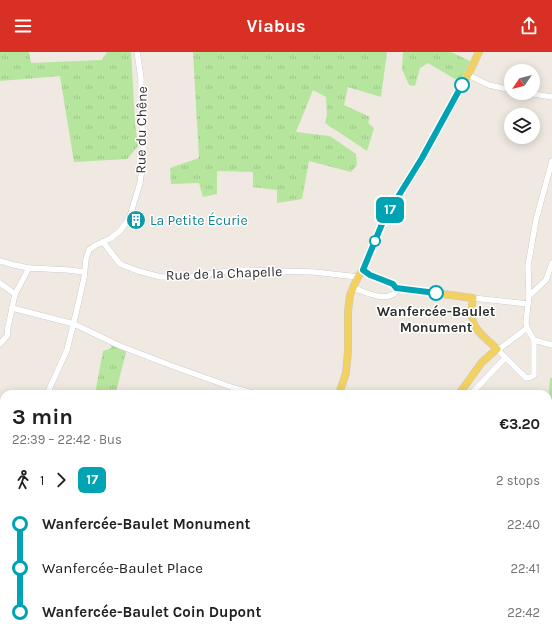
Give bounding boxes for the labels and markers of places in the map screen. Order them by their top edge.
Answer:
unlabelled marker [454,77,470,93]
building icon: La Petite Écurie [125,209,147,231]
place label: La Petite Écurie [150,211,248,229]
unlabelled marker [369,235,381,247]
marker: Wanfercée-Baulet Monument [428,285,444,301]
place label: Wanfercée-Baulet Monument [377,303,496,336]

